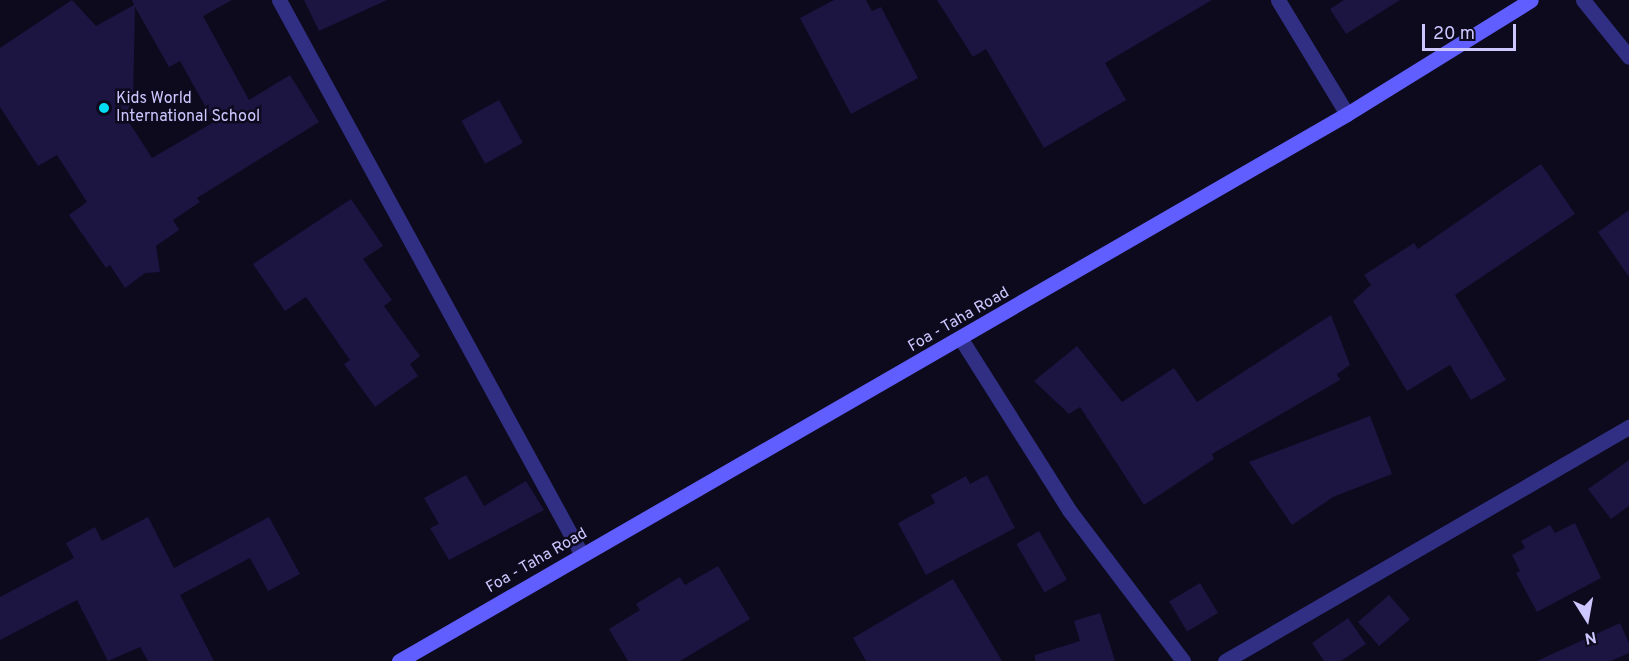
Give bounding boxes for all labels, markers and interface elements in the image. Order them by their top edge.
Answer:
scale bar [1425,12,1520,50]
text: 20 m [1433,23,1475,46]
place label: Kids World International School [116,89,260,127]
marker: Kids World International School [97,101,111,115]
street label: Foa - Taha Road [905,283,1013,357]
street label: Foa - Taha Road [483,524,591,598]
north arrow [1557,589,1617,649]
text: N [1583,626,1598,648]

